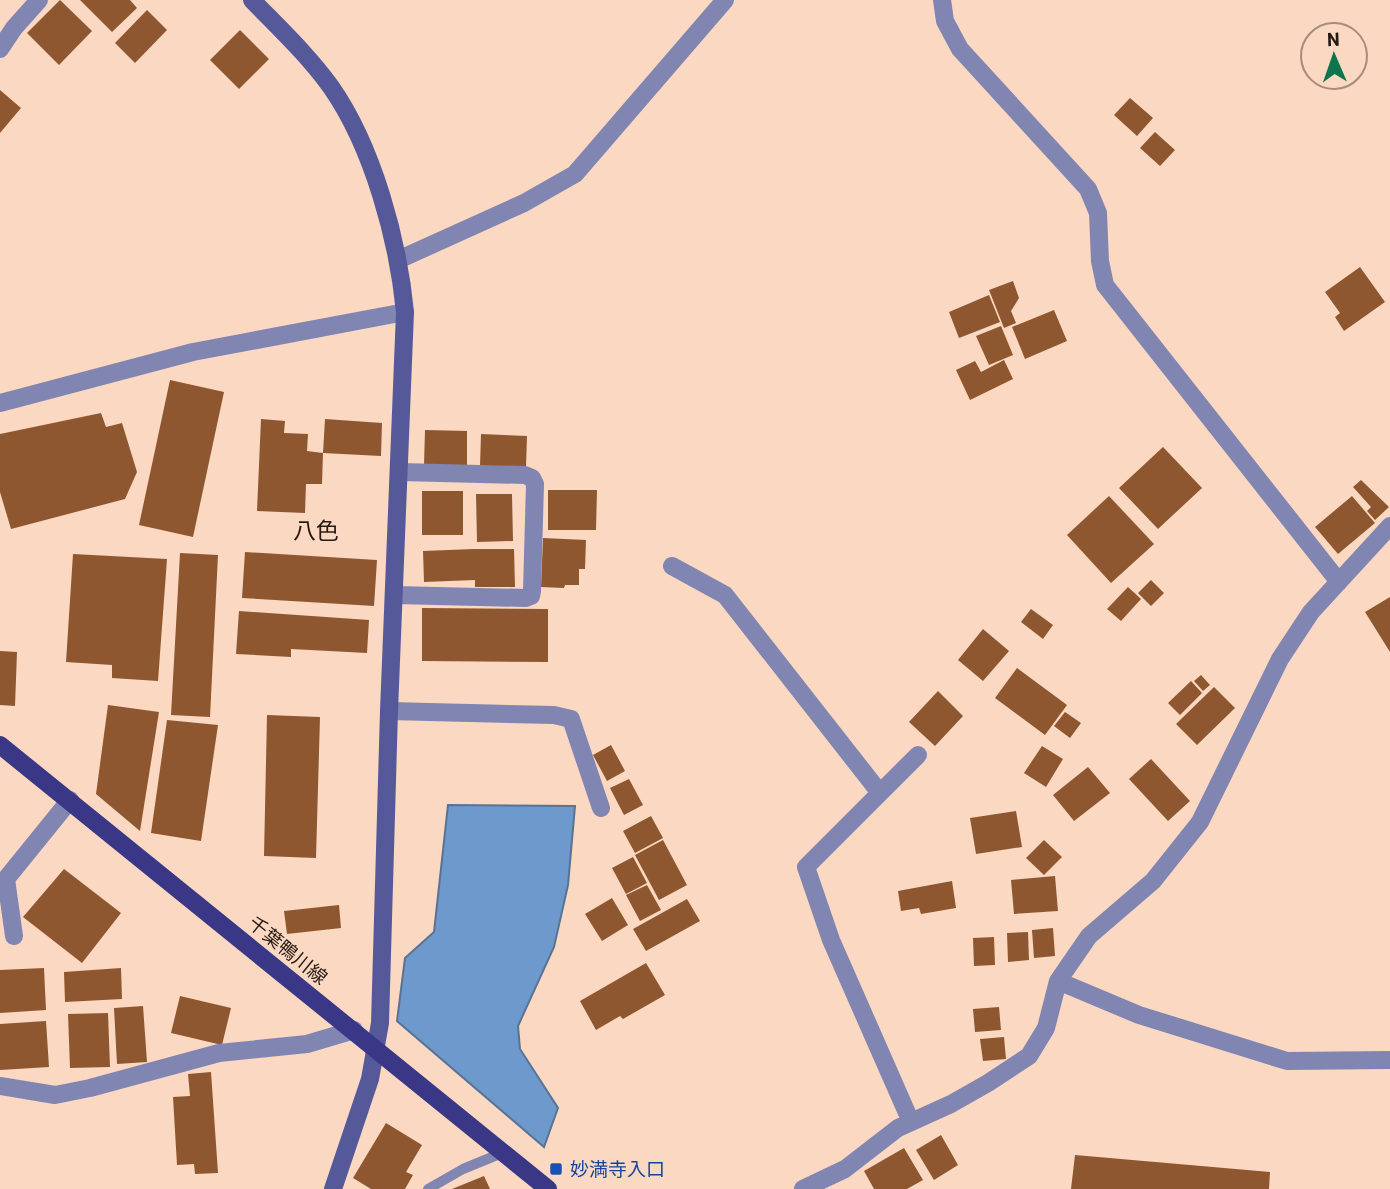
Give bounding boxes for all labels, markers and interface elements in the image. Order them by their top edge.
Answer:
north arrow [1299,21,1369,91]
text: N [1327,27,1340,50]
district label: 八色 [293,516,339,544]
street label: 千葉鴨川線 [244,911,332,988]
place label: 妙満寺入口 [570,1157,665,1180]
marker: 妙満寺入口 [548,1161,564,1177]

